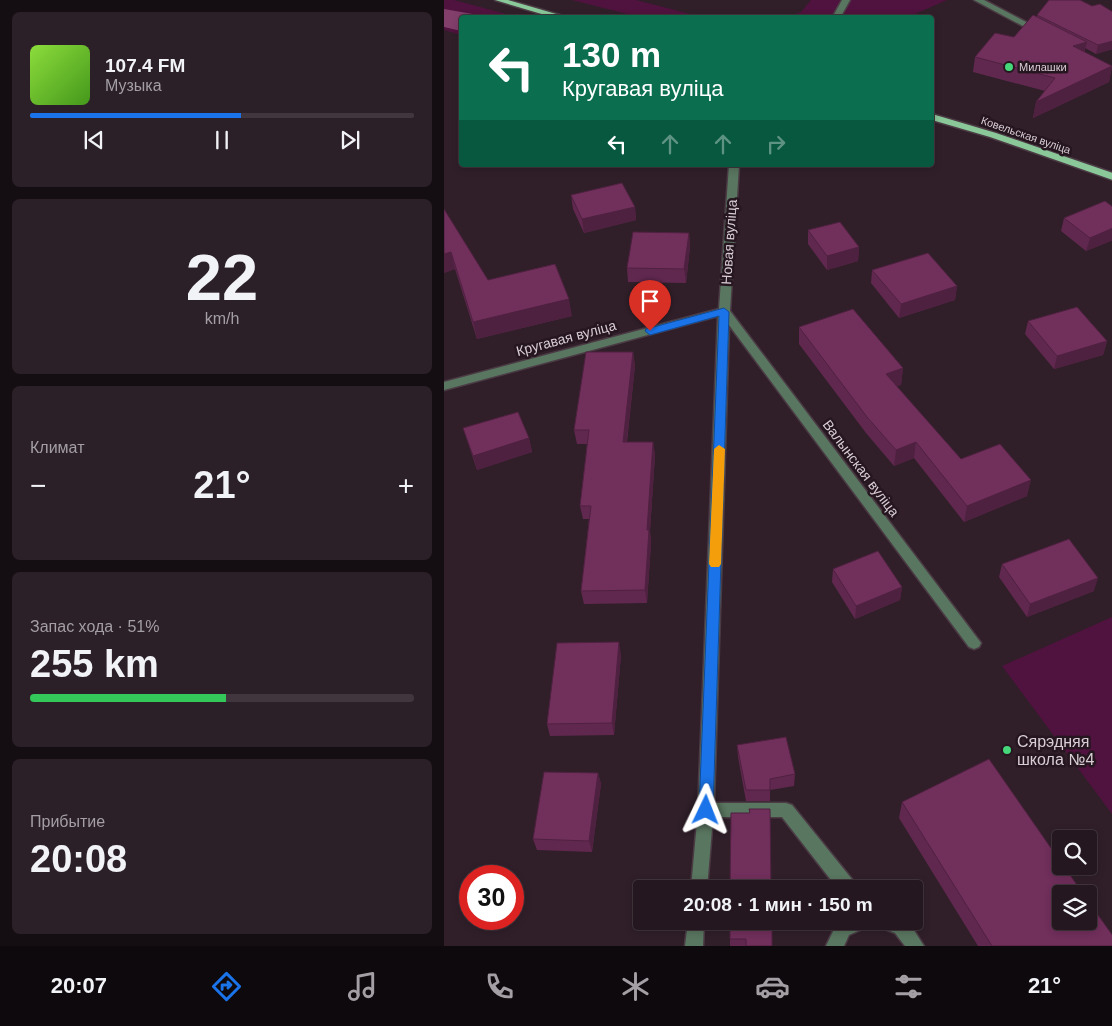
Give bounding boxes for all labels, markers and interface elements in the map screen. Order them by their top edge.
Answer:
icon: left [479,35,544,100]
text: 130 m [562,35,661,74]
text: 107.4 FM [105,55,185,76]
marker: Милашки [1003,61,1015,73]
place label: Милашки [1019,61,1067,73]
text: Кругавая вуліца [562,76,724,101]
text: Музыка [105,77,162,94]
street label: Ковельская вуліца [980,114,1073,156]
icon: previous [80,126,108,154]
icon: pause [208,126,236,154]
icon: next [336,126,364,154]
icon: left [603,130,631,158]
icon: ahead [656,130,684,158]
icon: ahead [709,130,737,158]
icon: right [762,130,790,158]
street label: Новая вуліца [718,199,740,285]
text: 22 [186,241,258,314]
pin [629,280,671,331]
icon: arrive [636,287,664,315]
text: km/h [205,310,239,327]
street label: Кругавая вуліца [514,317,618,359]
street label: Валынская вуліца [819,417,903,520]
text: Климат [30,439,84,456]
text: 21° [193,464,251,506]
text: − [30,470,46,501]
text: + [398,470,414,501]
text: Запас хода · 51% [30,618,159,635]
text: 255 km [30,643,159,685]
place label: Сярэдняя школа №4 [1017,733,1094,768]
marker: Сярэдняя школа №4 [1001,744,1013,756]
position arrow [679,783,731,835]
text: Прибытие [30,813,105,830]
map controls [1052,830,1097,930]
button: search [1052,830,1097,875]
text: 20:08 [30,838,127,880]
speed limit sign: 30 [459,865,524,930]
button: layers [1052,885,1097,930]
text: 20:08 · 1 мин · 150 m [683,894,873,915]
icon: directions [209,969,244,1004]
icon: music [345,969,380,1004]
icon: phone [482,969,517,1004]
icon: climate [618,969,653,1004]
icon: car [755,969,790,1004]
icon: filters [891,969,926,1004]
text: 20:07 [51,973,107,998]
text: 21° [1028,973,1061,998]

